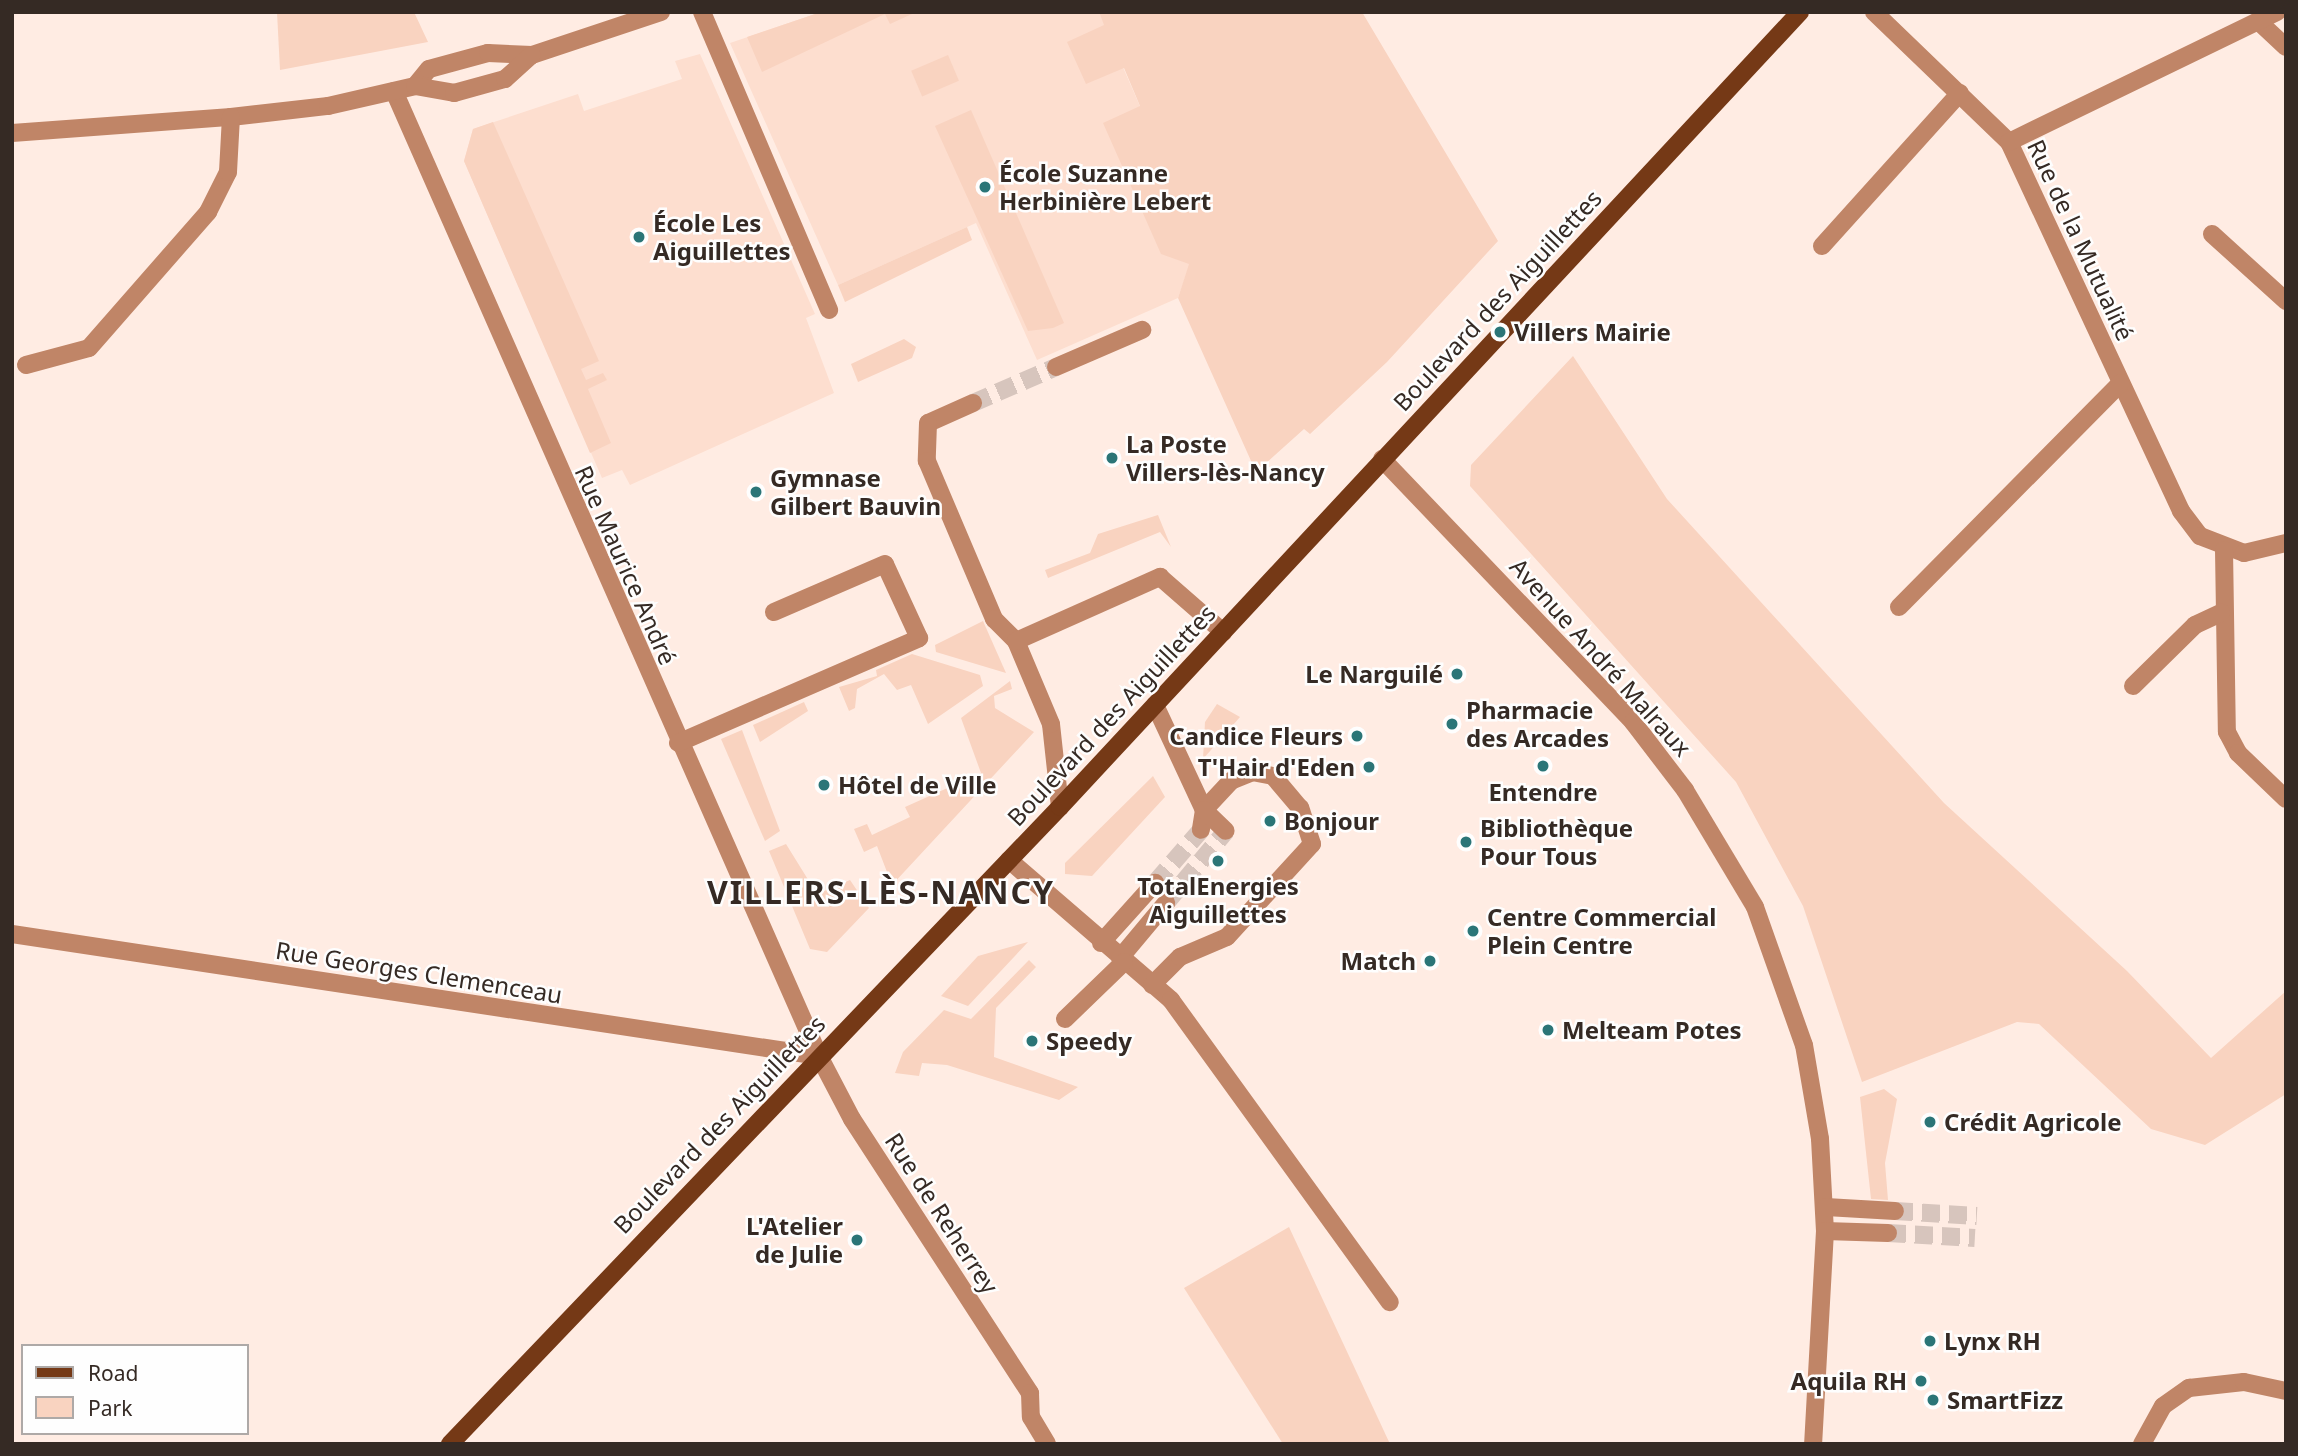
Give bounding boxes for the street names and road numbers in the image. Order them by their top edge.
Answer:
street label: Rue de la Mutualité [2022,135,2140,345]
street label: Boulevard des Aiguillettes [1387,183,1607,417]
street label: Rue Maurice André [569,461,683,669]
street label: Avenue André Malraux [1504,552,1698,762]
street label: Boulevard des Aiguillettes [1001,598,1221,832]
street label: Rue Georges Clemenceau [274,935,564,1009]
street label: Boulevard des Aiguillettes [607,1009,831,1239]
street label: Rue de Reherrey [879,1127,1005,1299]

